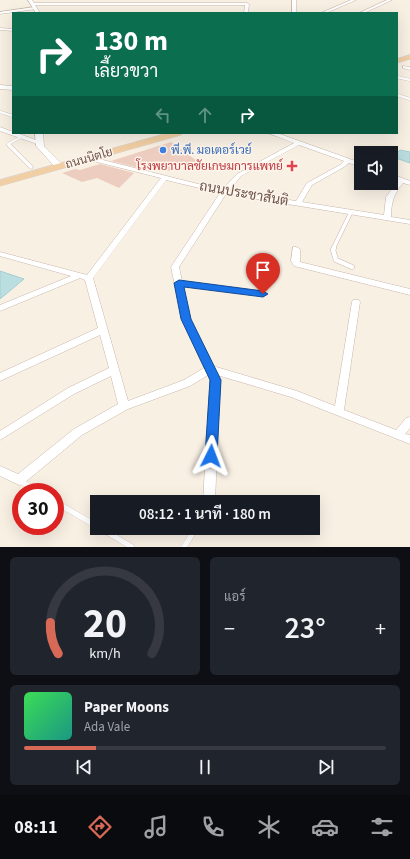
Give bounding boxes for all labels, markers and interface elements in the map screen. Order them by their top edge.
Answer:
text: 130 m [94,21,168,61]
icon: right [28,28,80,80]
text: เลี้ยวขวา [94,59,158,84]
icon: left [152,104,174,126]
icon: ahead [194,104,216,126]
icon: right [236,104,258,126]
place label: พี.พี. มอเตอร์เวย์ [171,142,252,159]
street label: ถนนนิตโย [63,144,115,173]
marker: พี.พี. มอเตอร์เวย์ [158,145,168,155]
map controls [354,146,398,190]
button: sound [354,146,398,190]
place label: โรงพยาบาลชัยเกษมการแพทย์ [135,158,283,175]
marker: โรงพยาบาลชัยเกษมการแพทย์ [286,160,298,172]
street label: ถนนประชาสันติ [198,176,290,212]
pin [246,253,280,294]
icon: arrive [252,259,274,281]
position arrow [190,435,232,477]
speed limit sign: 30 [12,483,64,535]
text: 08:12 · 1 นาที · 180 m [139,504,271,525]
text: แอร์ [224,588,245,606]
text: 20 [83,594,127,654]
text: 23° [284,607,326,650]
text: − [224,613,235,645]
text: + [375,613,386,645]
text: km/h [89,643,121,664]
text: Paper Moons [84,697,169,718]
text: Ada Vale [84,718,130,736]
icon: previous [73,756,95,778]
icon: pause [194,756,216,778]
icon: next [315,756,337,778]
icon: directions [86,813,114,841]
icon: music [142,813,170,841]
icon: phone [199,813,227,841]
icon: climate [255,813,283,841]
icon: car [311,813,339,841]
icon: filters [368,813,396,841]
text: 08:11 [14,815,58,840]

